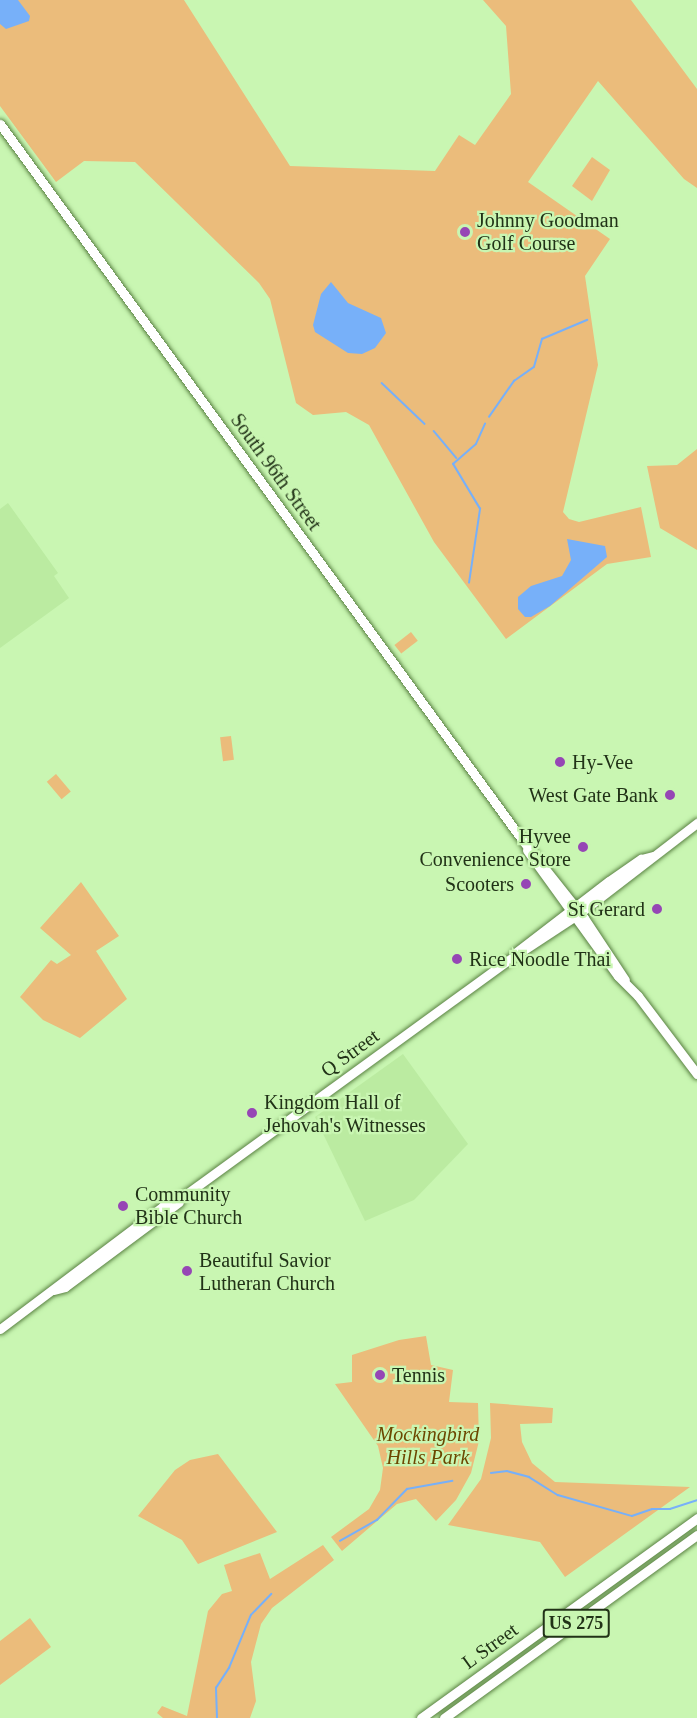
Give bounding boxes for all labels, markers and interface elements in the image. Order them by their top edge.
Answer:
place label: Johnny Goodman Golf Course [477,208,619,255]
marker: Johnny Goodman Golf Course [458,225,472,239]
street label: South 96th Street [225,409,327,535]
place label: Hy-Vee [572,750,633,774]
marker: Hy-Vee [553,755,567,769]
place label: West Gate Bank [529,783,658,807]
marker: West Gate Bank [663,788,677,802]
place label: Hyvee Convenience Store [419,824,571,871]
marker: Hyvee Convenience Store [576,840,590,854]
place label: Scooters [445,872,514,896]
marker: Scooters [519,877,533,891]
place label: St Gerard [568,897,645,921]
marker: St Gerard [650,902,664,916]
place label: Rice Noodle Thai [469,947,611,971]
marker: Rice Noodle Thai [450,952,464,966]
street label: Q Street [316,1024,384,1082]
place label: Kingdom Hall of Jehovah's Witnesses [264,1090,426,1137]
marker: Kingdom Hall of Jehovah's Witnesses [245,1106,259,1120]
place label: Community Bible Church [135,1182,242,1229]
marker: Community Bible Church [116,1199,130,1213]
place label: Beautiful Savior Lutheran Church [199,1248,335,1295]
marker: Beautiful Savior Lutheran Church [180,1264,194,1278]
place label: Tennis [392,1363,445,1387]
marker: Tennis [373,1368,387,1382]
park label: Mockingbird Hills Park [377,1423,479,1470]
road number: US 275 [542,1608,610,1638]
street label: L Street [457,1618,523,1674]

